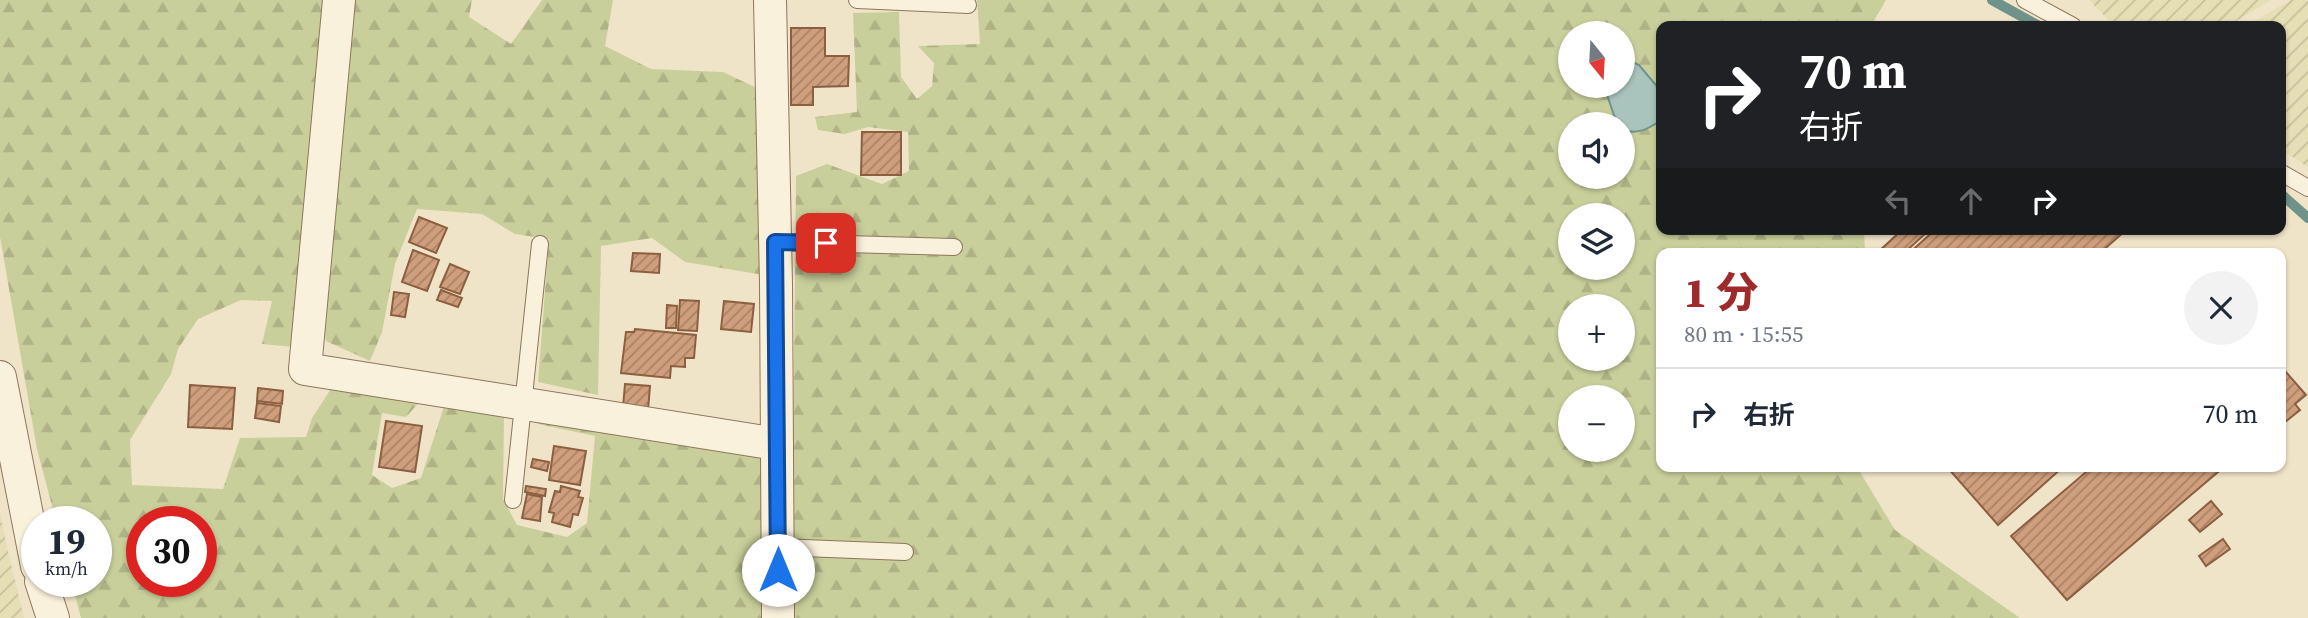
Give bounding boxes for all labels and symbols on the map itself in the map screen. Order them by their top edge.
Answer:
north arrow [1558,21,1634,98]
pin [796,213,856,273]
speed limit sign: 30 [126,506,217,597]
position arrow [741,533,815,607]

